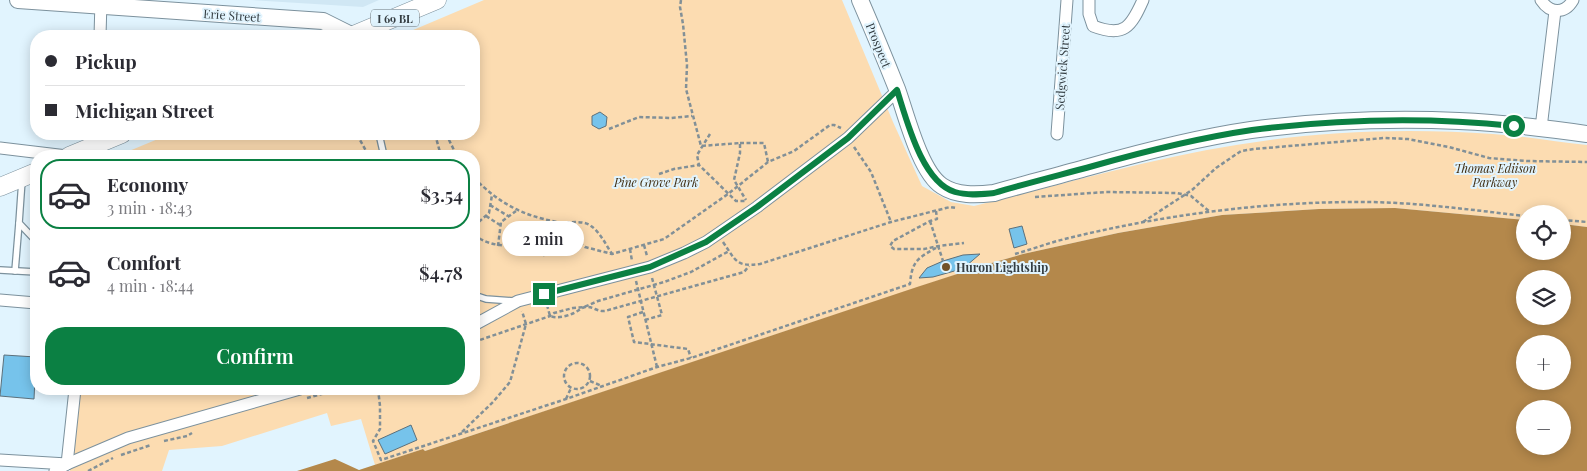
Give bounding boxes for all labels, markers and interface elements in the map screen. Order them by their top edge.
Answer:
street label: Erie Street [203,5,262,25]
road number: I 69 BL [371,10,419,27]
street label: Prospect [863,20,896,71]
street label: Sedgwick Street [1051,23,1073,110]
text: Pickup [75,48,137,74]
text: Michigan Street [75,97,214,123]
route start [1503,115,1525,137]
park label: Thomas Ediison Parkway [1454,160,1536,190]
text: Economy [107,171,188,197]
icon: car [47,172,92,217]
park label: Pine Grove Park [613,174,698,190]
text: $3.54 [420,181,463,207]
text: 3 min · 18:43 [107,197,192,218]
map controls [1516,205,1571,455]
button: locate [1516,205,1571,260]
callout: 2 min [503,222,585,256]
text: 2 min [523,228,563,249]
text: Comfort [107,249,181,275]
icon: car [47,250,92,295]
text: $4.78 [419,259,463,285]
place label: Huron Lightship [956,259,1048,275]
marker: Huron Lightship [940,261,952,273]
button: layers [1516,270,1571,325]
text: 4 min · 18:44 [107,275,194,296]
route end [533,283,555,305]
button: Confirm [45,327,465,385]
button: + [1516,335,1571,390]
button: − [1516,400,1571,455]

